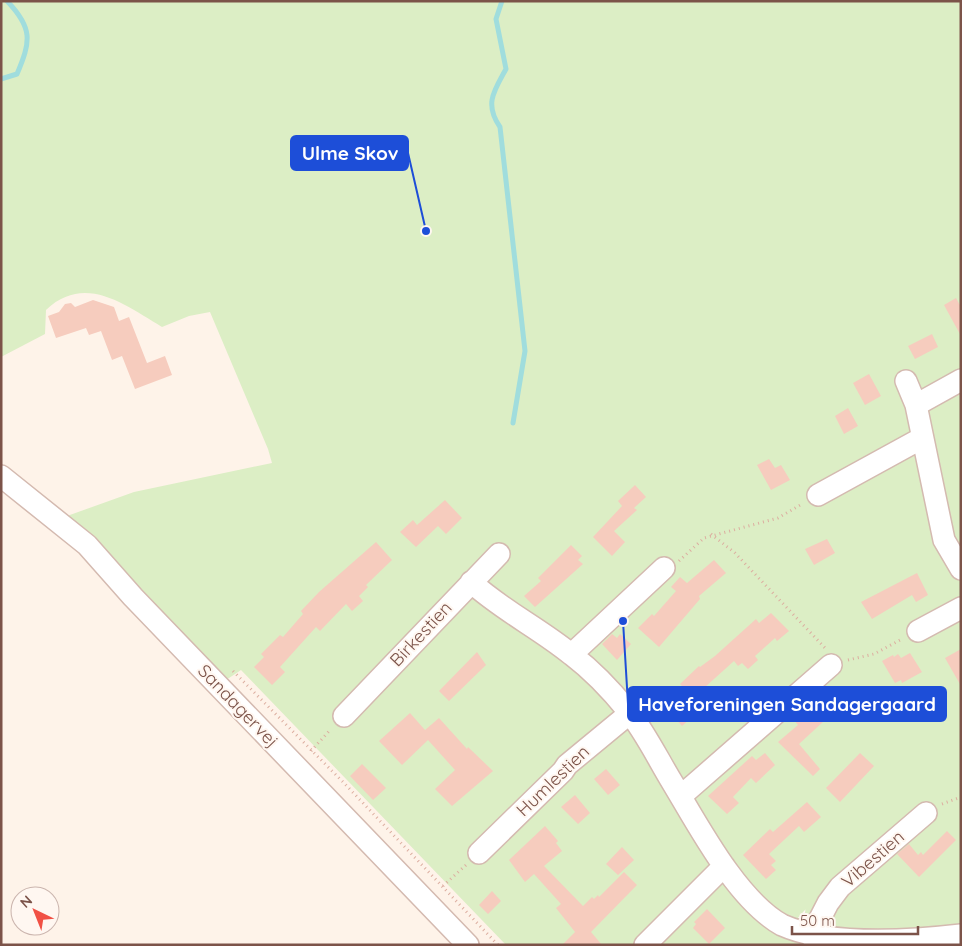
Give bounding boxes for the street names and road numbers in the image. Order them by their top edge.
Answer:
street label: Birkestien [385,596,457,671]
street label: Sandagervej [193,659,284,752]
street label: Humlestien [511,740,594,821]
street label: Vibestien [836,825,909,892]

